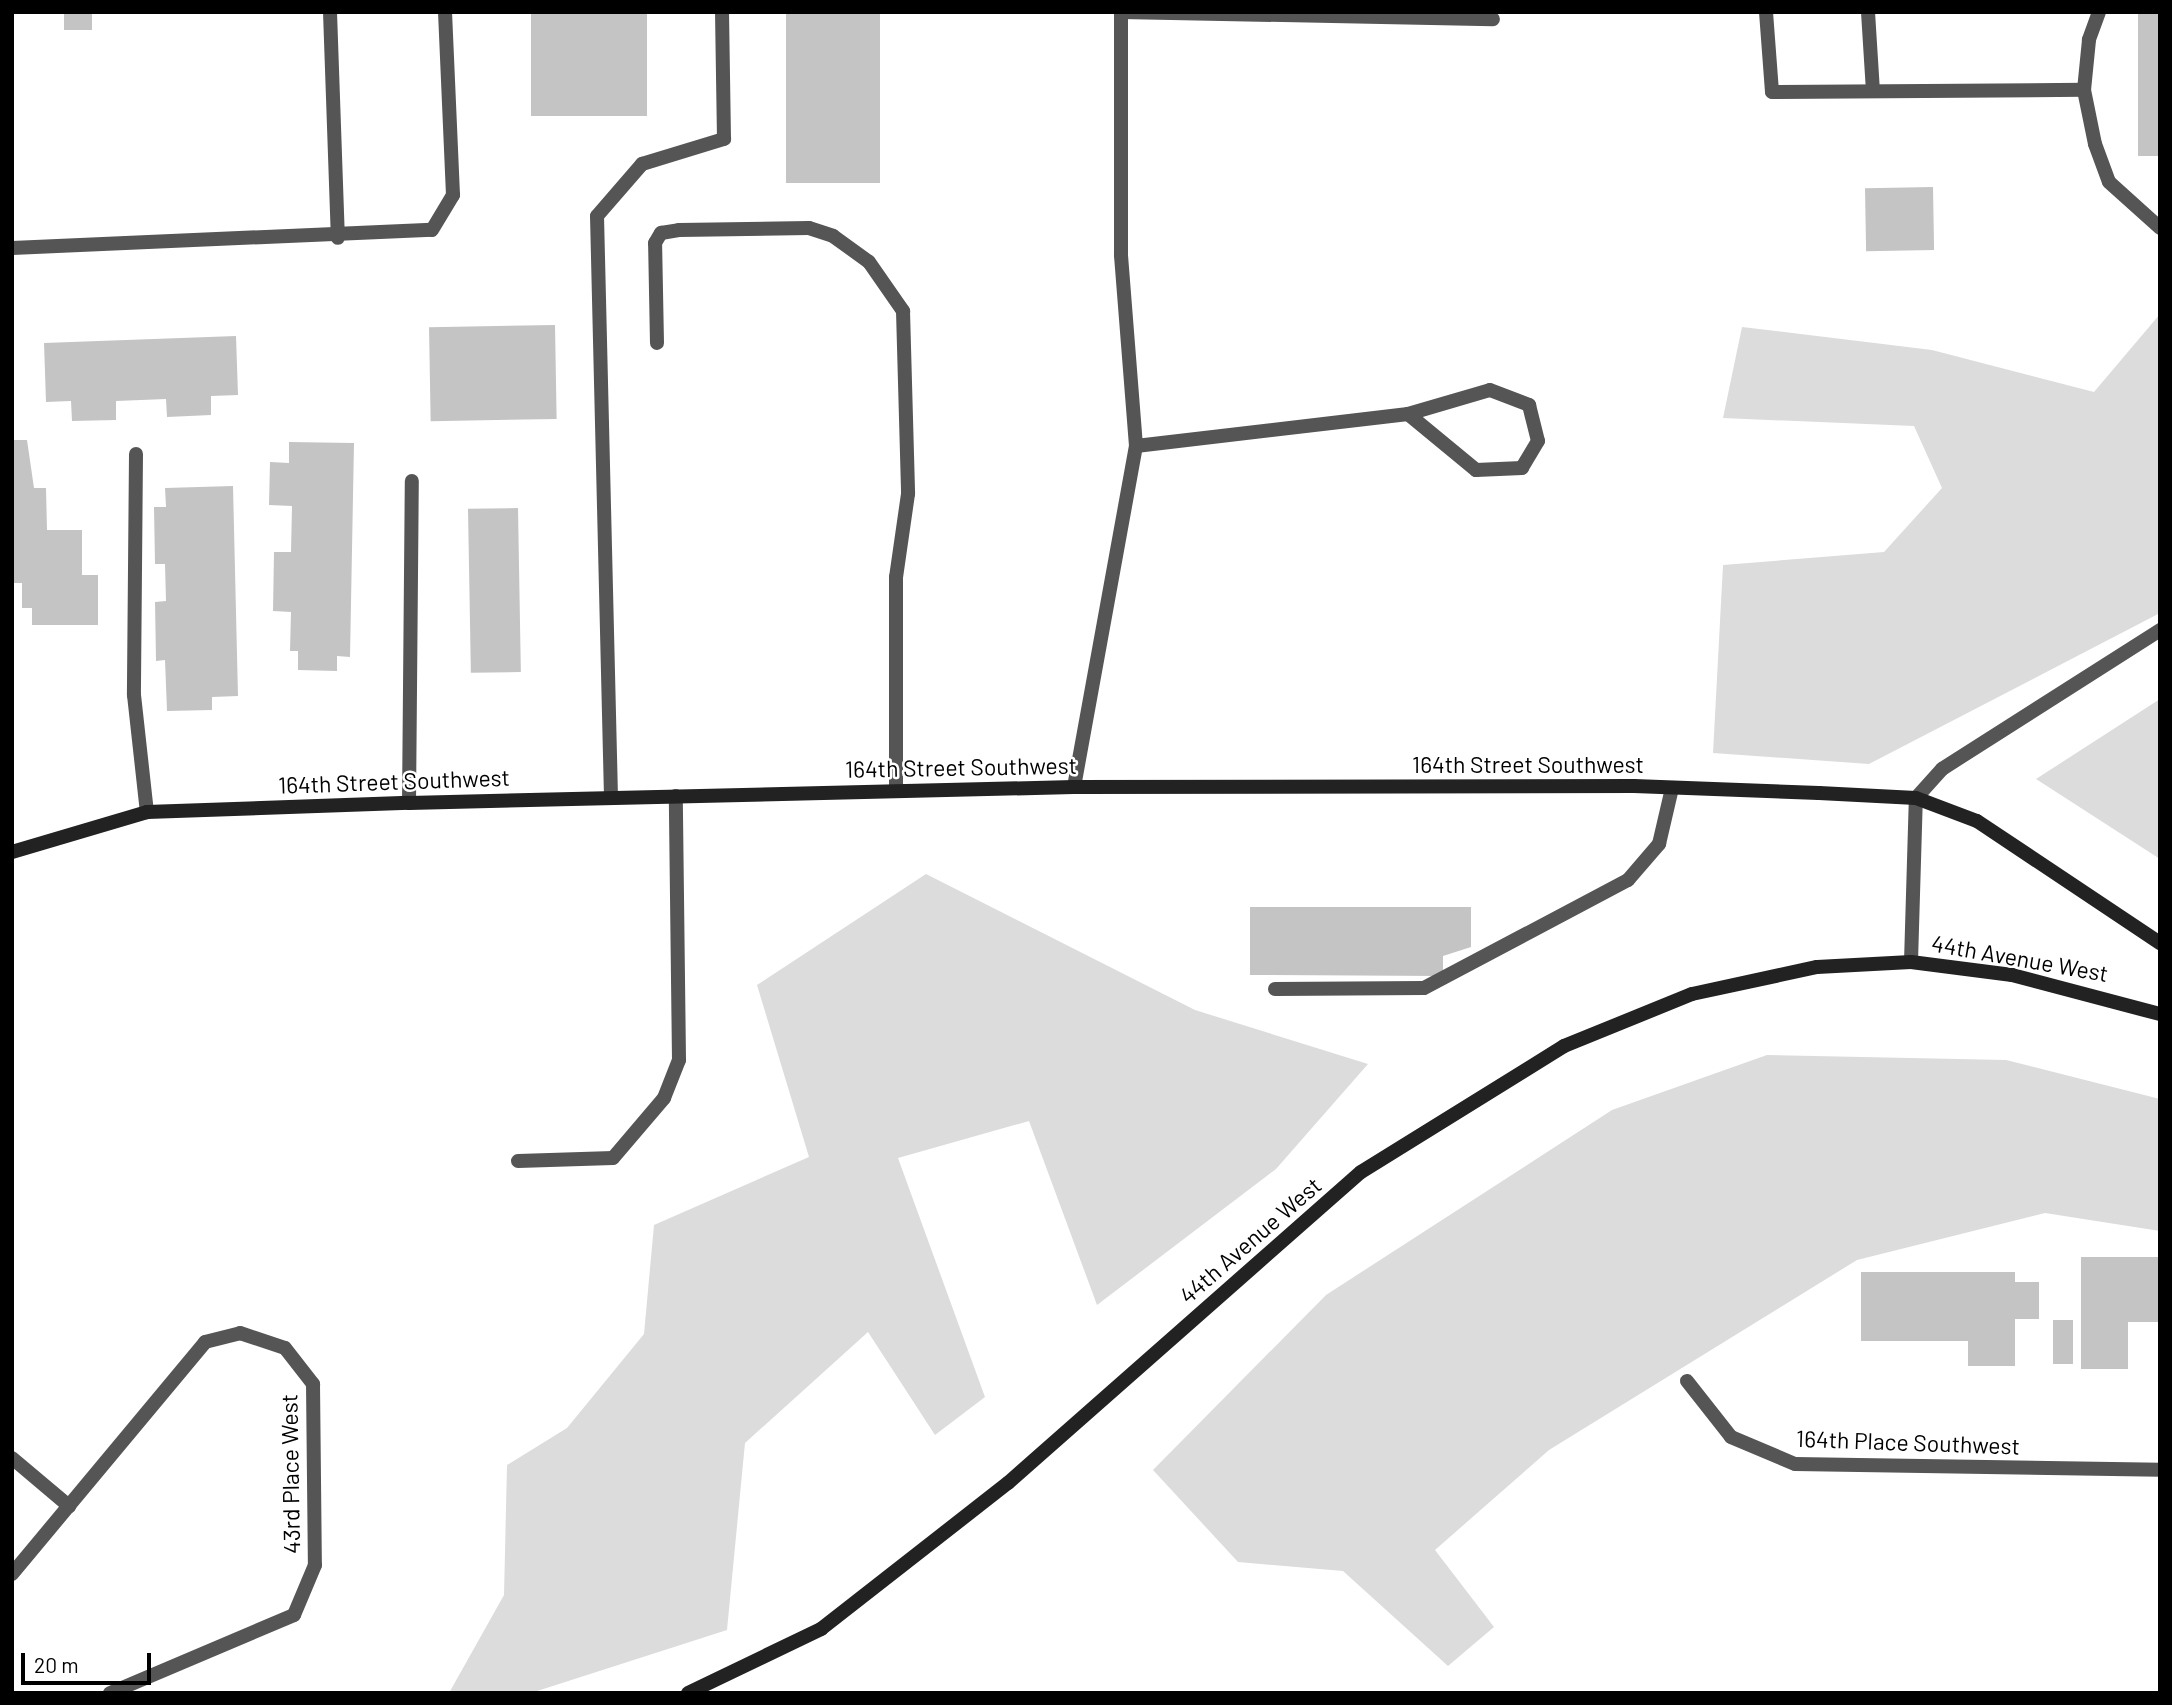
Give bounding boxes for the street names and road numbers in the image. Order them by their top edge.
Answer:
street label: 164th Street Southwest [1412,750,1644,778]
street label: 164th Street Southwest [845,751,1077,783]
street label: 164th Street Southwest [278,763,510,799]
street label: 44th Avenue West [1929,929,2111,987]
street label: 44th Avenue West [1173,1171,1327,1309]
street label: 43rd Place West [275,1394,305,1554]
street label: 164th Place Southwest [1796,1424,2020,1460]

